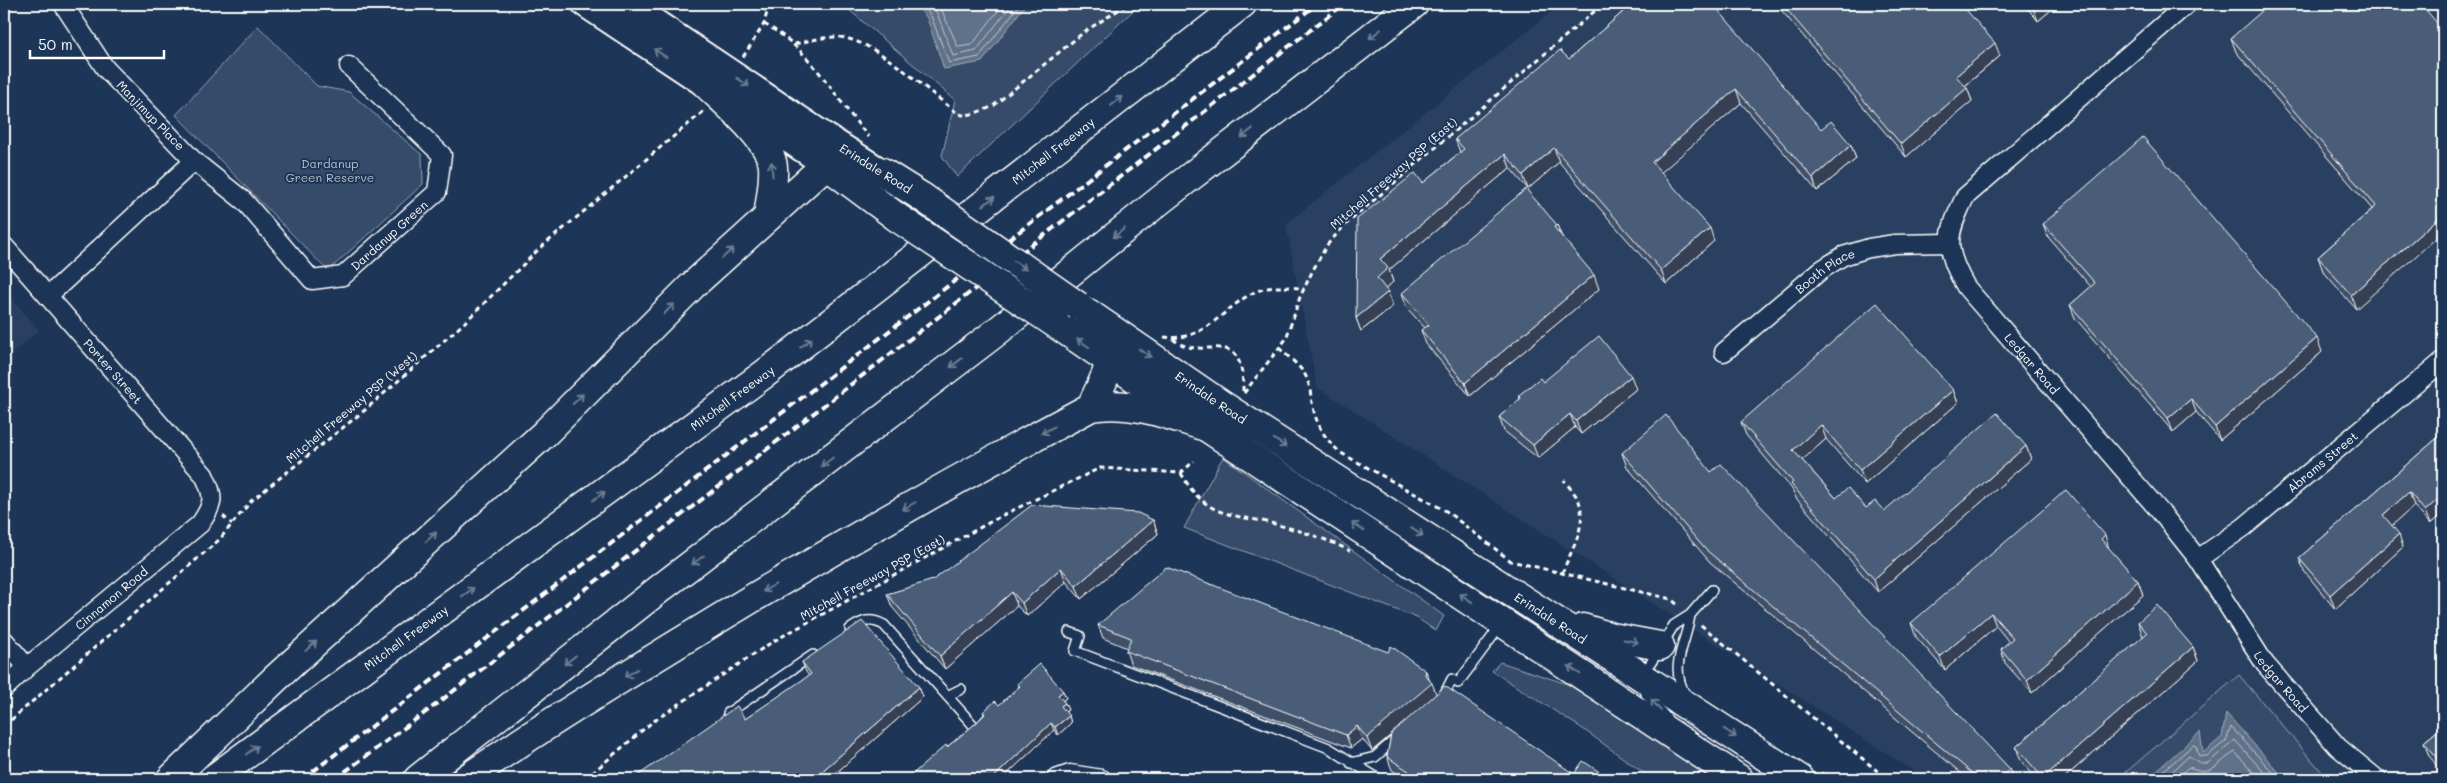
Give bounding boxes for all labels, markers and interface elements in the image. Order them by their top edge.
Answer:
scale bar [30,28,164,60]
one-way arrow [1369,28,1382,39]
text: 50 m [38,34,73,54]
one-way arrow [653,48,667,58]
one-way arrow [736,76,750,87]
street label: Manjimup Place [114,77,188,153]
one-way arrow [1110,96,1123,107]
street label: Mitchell Freeway [1008,113,1097,188]
street label: Mitchell Freeway PSP (East) [1326,113,1460,233]
one-way arrow [1241,128,1254,139]
street label: Erindale Road [837,139,916,197]
park label: Dardanup Green Reserve [286,155,374,185]
one-way arrow [767,161,776,177]
street label: Dardanup Green [347,196,431,274]
one-way arrow [982,196,995,207]
one-way arrow [1113,228,1126,239]
street label: Booth Place [1791,245,1857,297]
one-way arrow [722,248,735,259]
one-way arrow [1012,260,1026,270]
one-way arrow [663,303,675,315]
street label: Ledgar Road [2001,329,2063,397]
street label: Porter Street [80,335,146,407]
one-way arrow [799,337,812,348]
one-way arrow [1077,338,1090,349]
street label: Mitchell Freeway PSP (West) [282,347,420,467]
one-way arrow [1138,348,1152,358]
one-way arrow [950,357,963,368]
street label: Mitchell Freeway [687,362,777,434]
street label: Erindale Road [1172,367,1250,427]
one-way arrow [572,394,584,406]
one-way arrow [1041,426,1056,435]
street label: Abrams Street [2284,428,2361,496]
one-way arrow [1273,438,1287,448]
one-way arrow [820,457,834,467]
one-way arrow [592,491,606,501]
one-way arrow [903,501,917,511]
one-way arrow [1352,522,1366,532]
one-way arrow [1409,527,1423,537]
street label: Mitchell Freeway PSP (East) [797,530,947,624]
one-way arrow [424,531,437,543]
one-way arrow [691,555,705,565]
street label: Cinnamon Road [71,563,151,633]
one-way arrow [763,584,777,594]
one-way arrow [461,587,475,597]
street label: Erindale Road [1512,589,1590,647]
one-way arrow [1459,593,1473,603]
street label: Mitchell Freeway [360,601,451,674]
one-way arrow [1623,637,1639,646]
one-way arrow [304,640,317,652]
street label: Ledgar Road [2251,648,2312,716]
one-way arrow [563,654,576,665]
one-way arrow [1567,665,1581,675]
one-way arrow [624,668,638,678]
one-way arrow [1650,699,1662,712]
one-way arrow [1723,728,1737,739]
one-way arrow [245,745,258,756]

